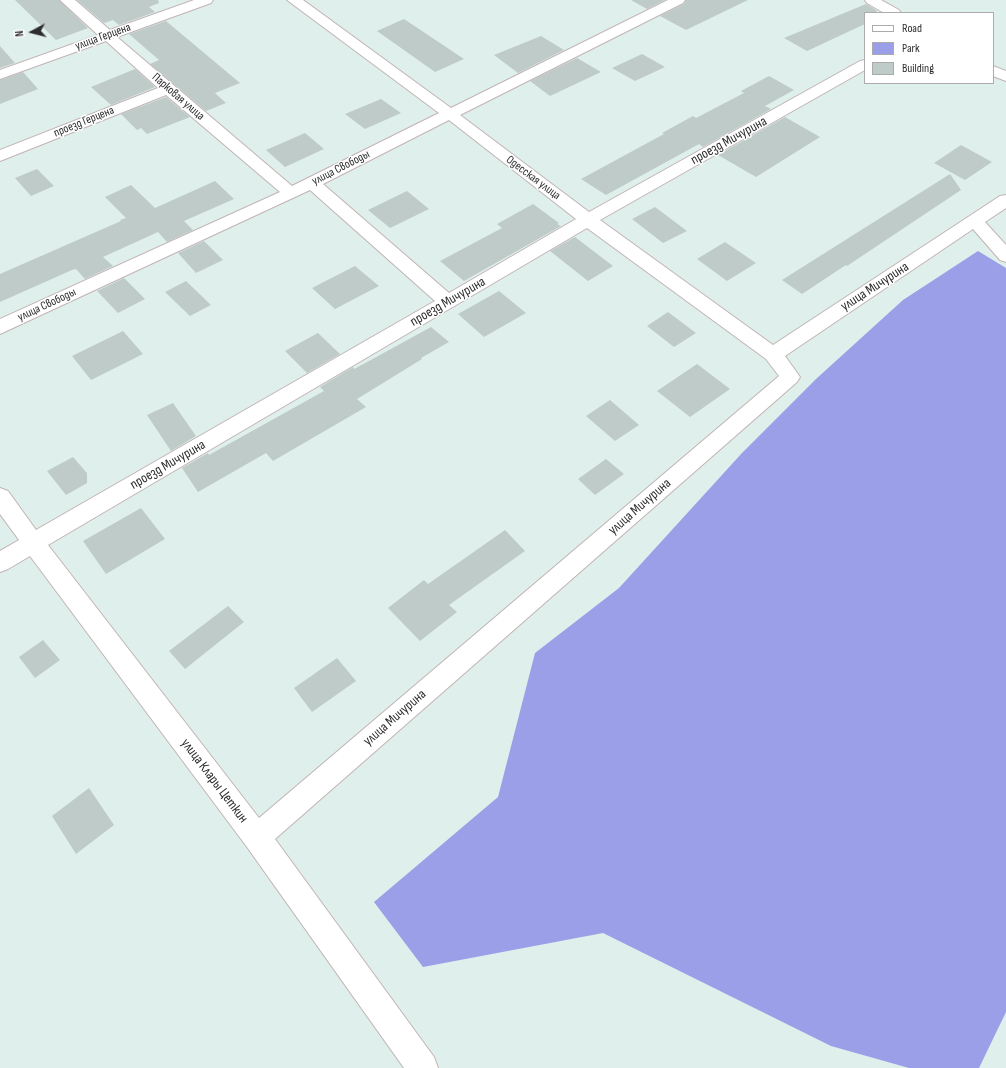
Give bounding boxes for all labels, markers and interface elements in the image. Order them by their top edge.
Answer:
north arrow [12,12,52,52]
legend [864,12,994,84]
street label: улица Герцена [73,20,133,54]
text: Road [902,21,922,36]
text: N [13,30,26,37]
text: Park [902,41,920,56]
text: Building [902,61,934,76]
street label: Парковая улица [149,70,207,124]
street label: проезд Герцена [52,103,116,141]
street label: проезд Мичурина [688,113,770,169]
street label: улица Свободы [310,147,372,189]
street label: Одесская улица [503,153,563,203]
street label: улица Мичурина [838,259,912,315]
street label: проезд Мичурина [407,274,489,330]
street label: улица Свободы [15,285,79,325]
street label: проезд Мичурина [127,437,209,493]
street label: улица Мичурина [605,475,675,539]
street label: улица Мичурина [360,686,430,750]
street label: улица Клары Цеткин [177,736,251,826]

